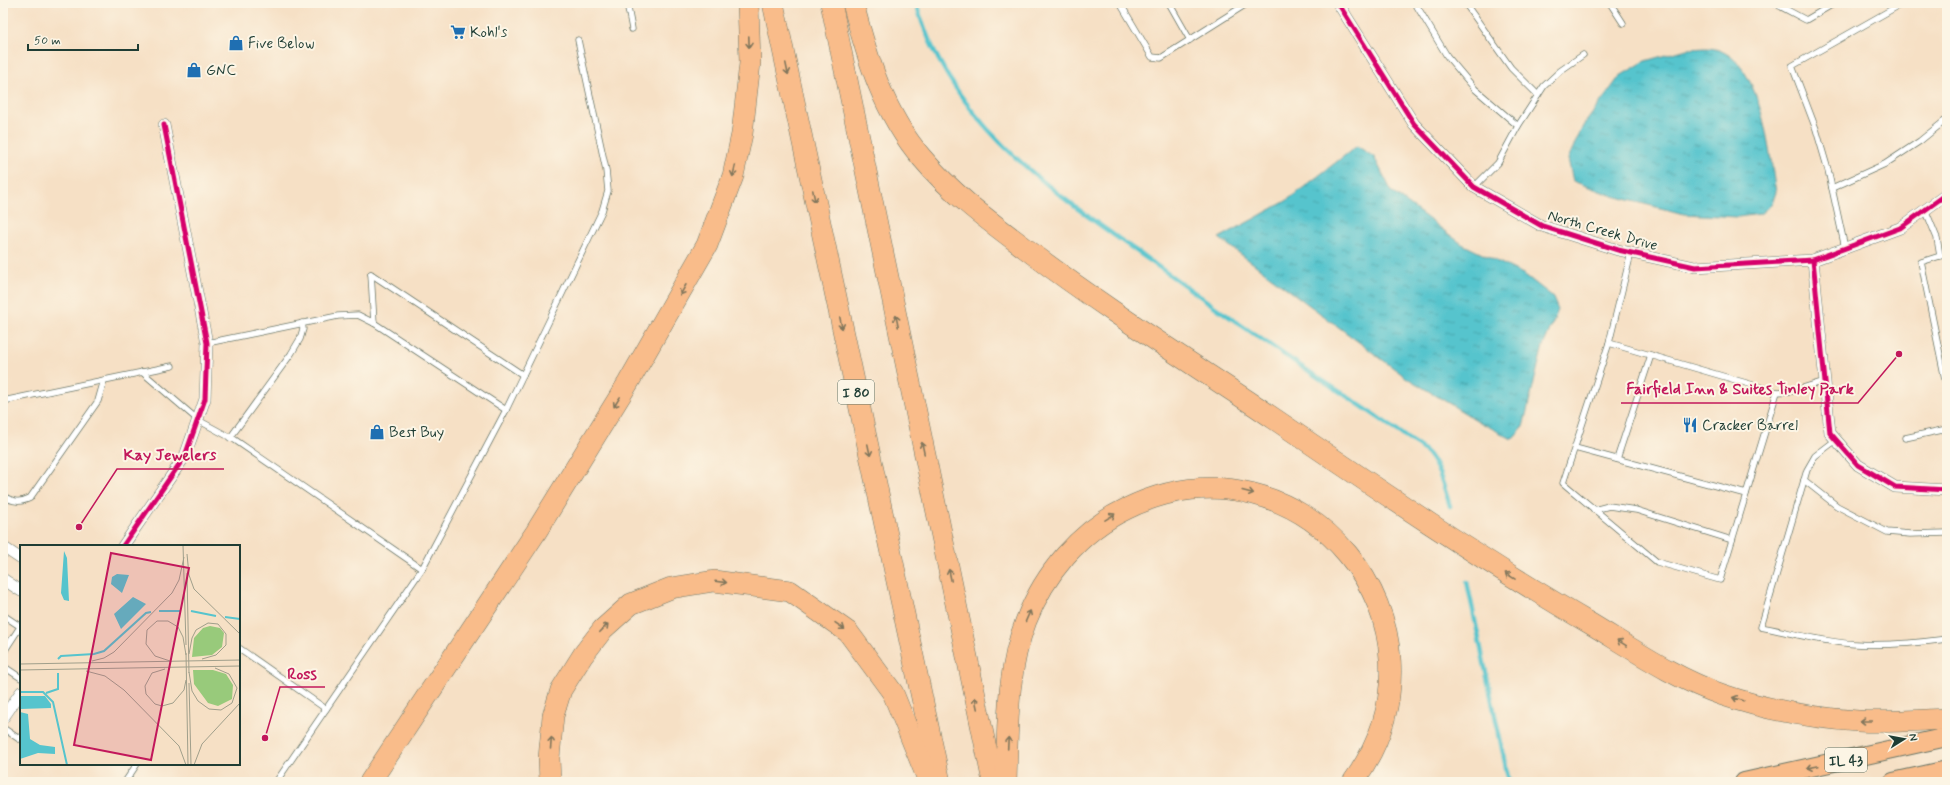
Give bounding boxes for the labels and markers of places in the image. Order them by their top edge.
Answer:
supermarket icon: Kohl's [449,23,467,41]
place label: Kohl's [470,23,508,43]
shop icon: Five Below [227,34,245,52]
place label: Five Below [248,34,314,54]
shop icon: GNC [185,61,203,79]
place label: GNC [206,61,236,81]
callout: Fairfield Inn & Suites Tinley Park [1621,375,1858,403]
restaurant icon: Cracker Barrel [1681,416,1699,434]
place label: Cracker Barrel [1702,416,1798,436]
shop icon: Best Buy [368,423,386,441]
place label: Best Buy [389,423,445,443]
callout: Kay Jewelers [117,441,224,469]
callout: Ross [280,659,325,687]

